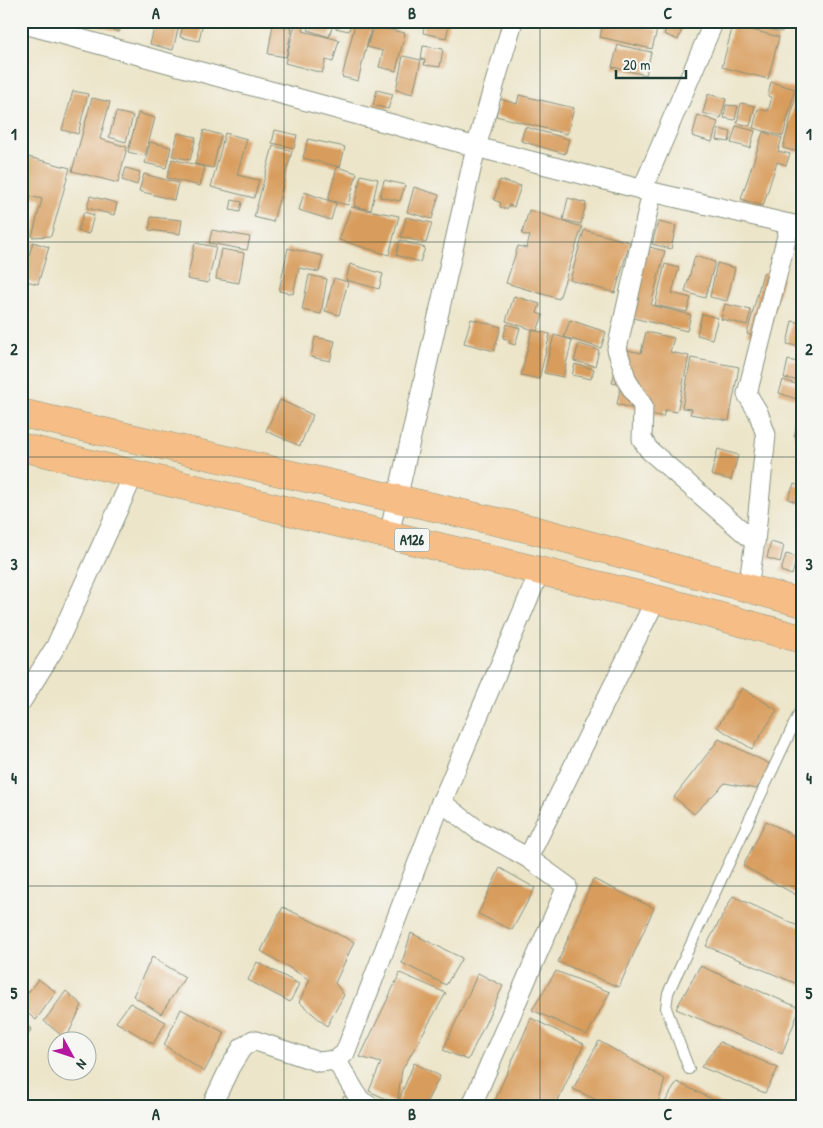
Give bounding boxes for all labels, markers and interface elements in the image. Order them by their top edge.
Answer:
text: A [152,2,160,24]
text: B [408,2,416,24]
text: C [664,2,673,24]
scale bar [616,48,686,80]
text: 20 m [623,54,650,75]
text: 1 [11,123,17,145]
text: 1 [806,123,812,145]
text: 2 [10,338,18,360]
text: 2 [805,338,813,360]
road number: A126 [394,528,430,552]
text: 3 [10,553,18,575]
text: 3 [805,553,813,575]
text: 4 [11,767,17,789]
text: 4 [806,767,812,789]
text: 5 [11,982,18,1004]
text: 5 [806,982,813,1004]
north arrow [48,1030,98,1080]
text: N [72,1056,92,1074]
text: A [152,1103,160,1125]
text: B [408,1103,416,1125]
text: C [664,1103,673,1125]

